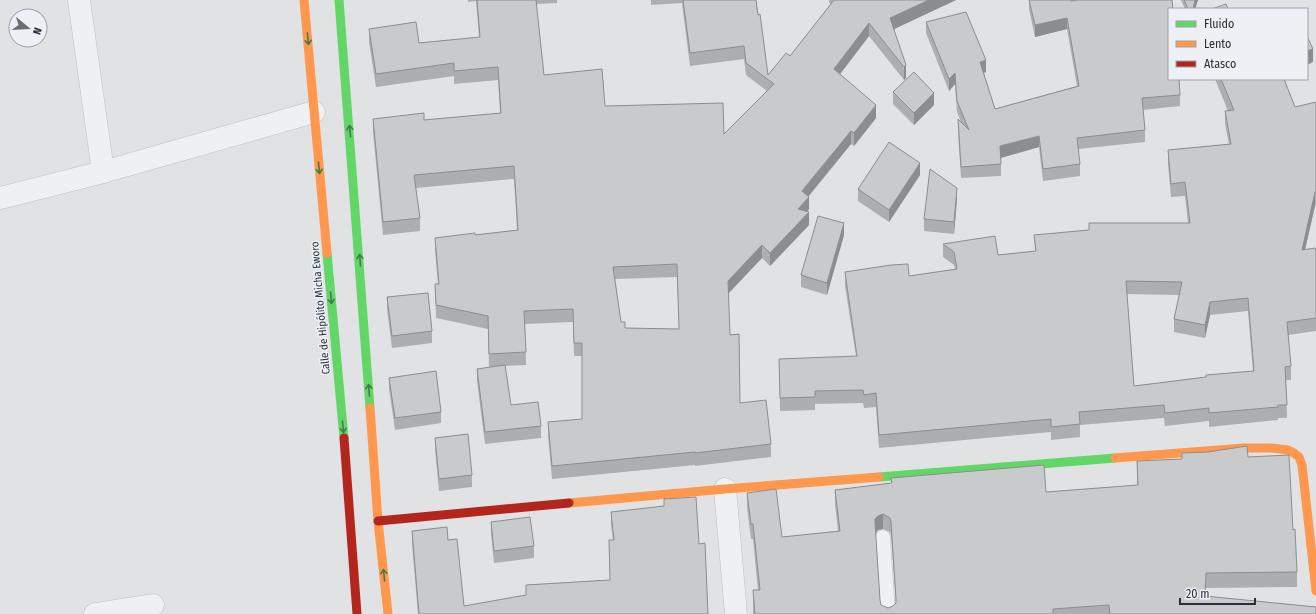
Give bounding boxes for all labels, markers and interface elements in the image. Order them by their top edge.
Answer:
north arrow [8,8,48,48]
legend [1168,8,1308,80]
text: Fluido [1204,17,1234,31]
text: N [30,26,44,36]
one-way arrow [304,32,311,45]
text: Lento [1204,37,1231,51]
text: Atasco [1204,57,1236,71]
one-way arrow [346,125,353,138]
one-way arrow [316,161,323,174]
street label: Calle de Hipólito Micha Eworo [308,241,333,375]
one-way arrow [357,254,364,267]
one-way arrow [327,291,335,304]
one-way arrow [365,384,372,397]
one-way arrow [339,420,346,433]
one-way arrow [380,569,387,582]
scale bar [1180,580,1255,606]
text: 20 m [1186,587,1210,601]

